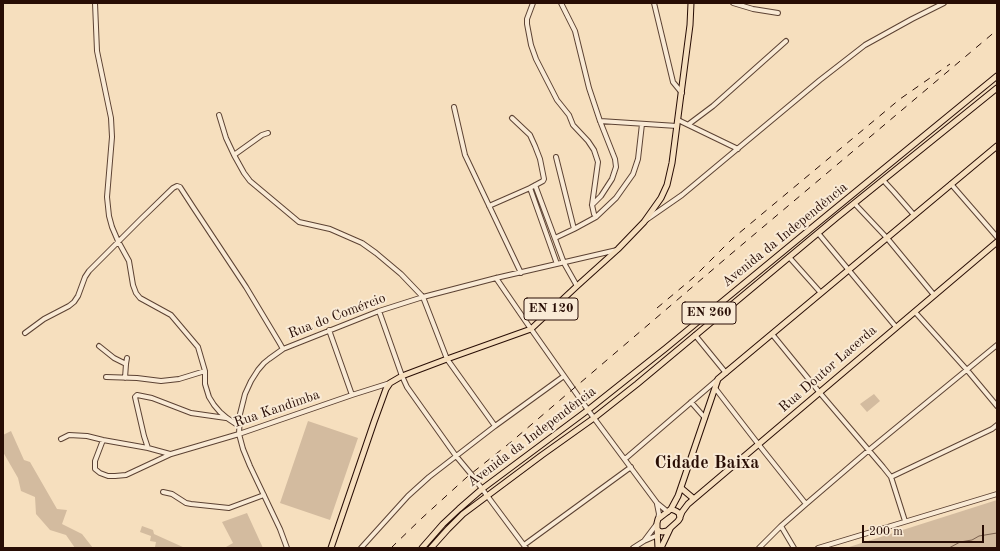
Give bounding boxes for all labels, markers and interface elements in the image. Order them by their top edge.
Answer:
street label: Avenida da Independência [719,179,851,291]
street label: Rua do Comércio [286,290,388,342]
road number: EN 120 [524,298,578,320]
road number: EN 260 [682,302,736,324]
street label: Rua Doutor Lacerda [776,322,880,416]
street label: Avenida da Independência [464,383,600,491]
street label: Rua Kandimba [232,386,322,432]
district label: Cidade Baixa [654,452,760,474]
scale bar [864,517,986,543]
text: 200 m [869,526,903,538]

